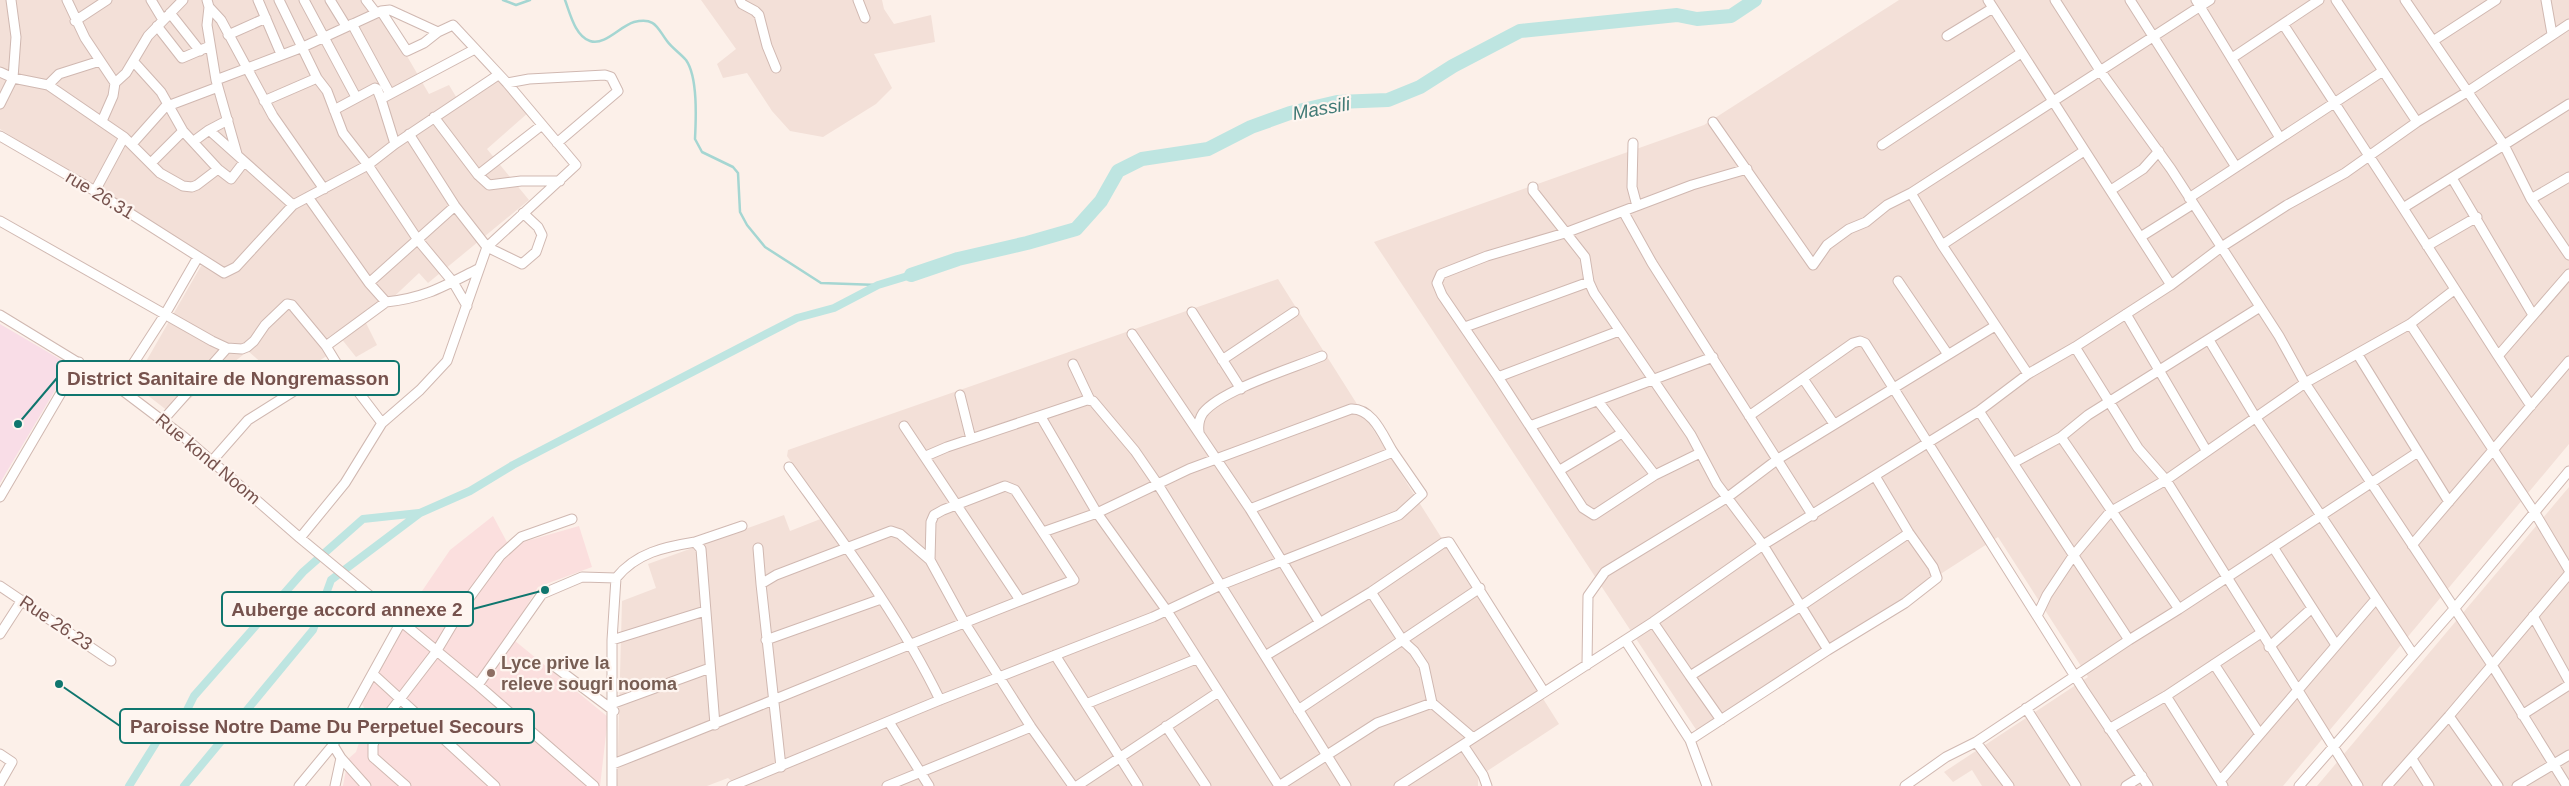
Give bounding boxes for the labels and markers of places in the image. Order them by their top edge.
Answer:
callout: District Sanitaire de Nongremasson [57,361,399,395]
callout: Auberge accord annexe 2 [222,592,473,626]
place label: Lyce prive la releve sougri nooma [501,653,678,694]
marker: Lyce prive la releve sougri nooma [485,667,497,679]
callout: Paroisse Notre Dame Du Perpetuel Secours [120,709,534,743]

